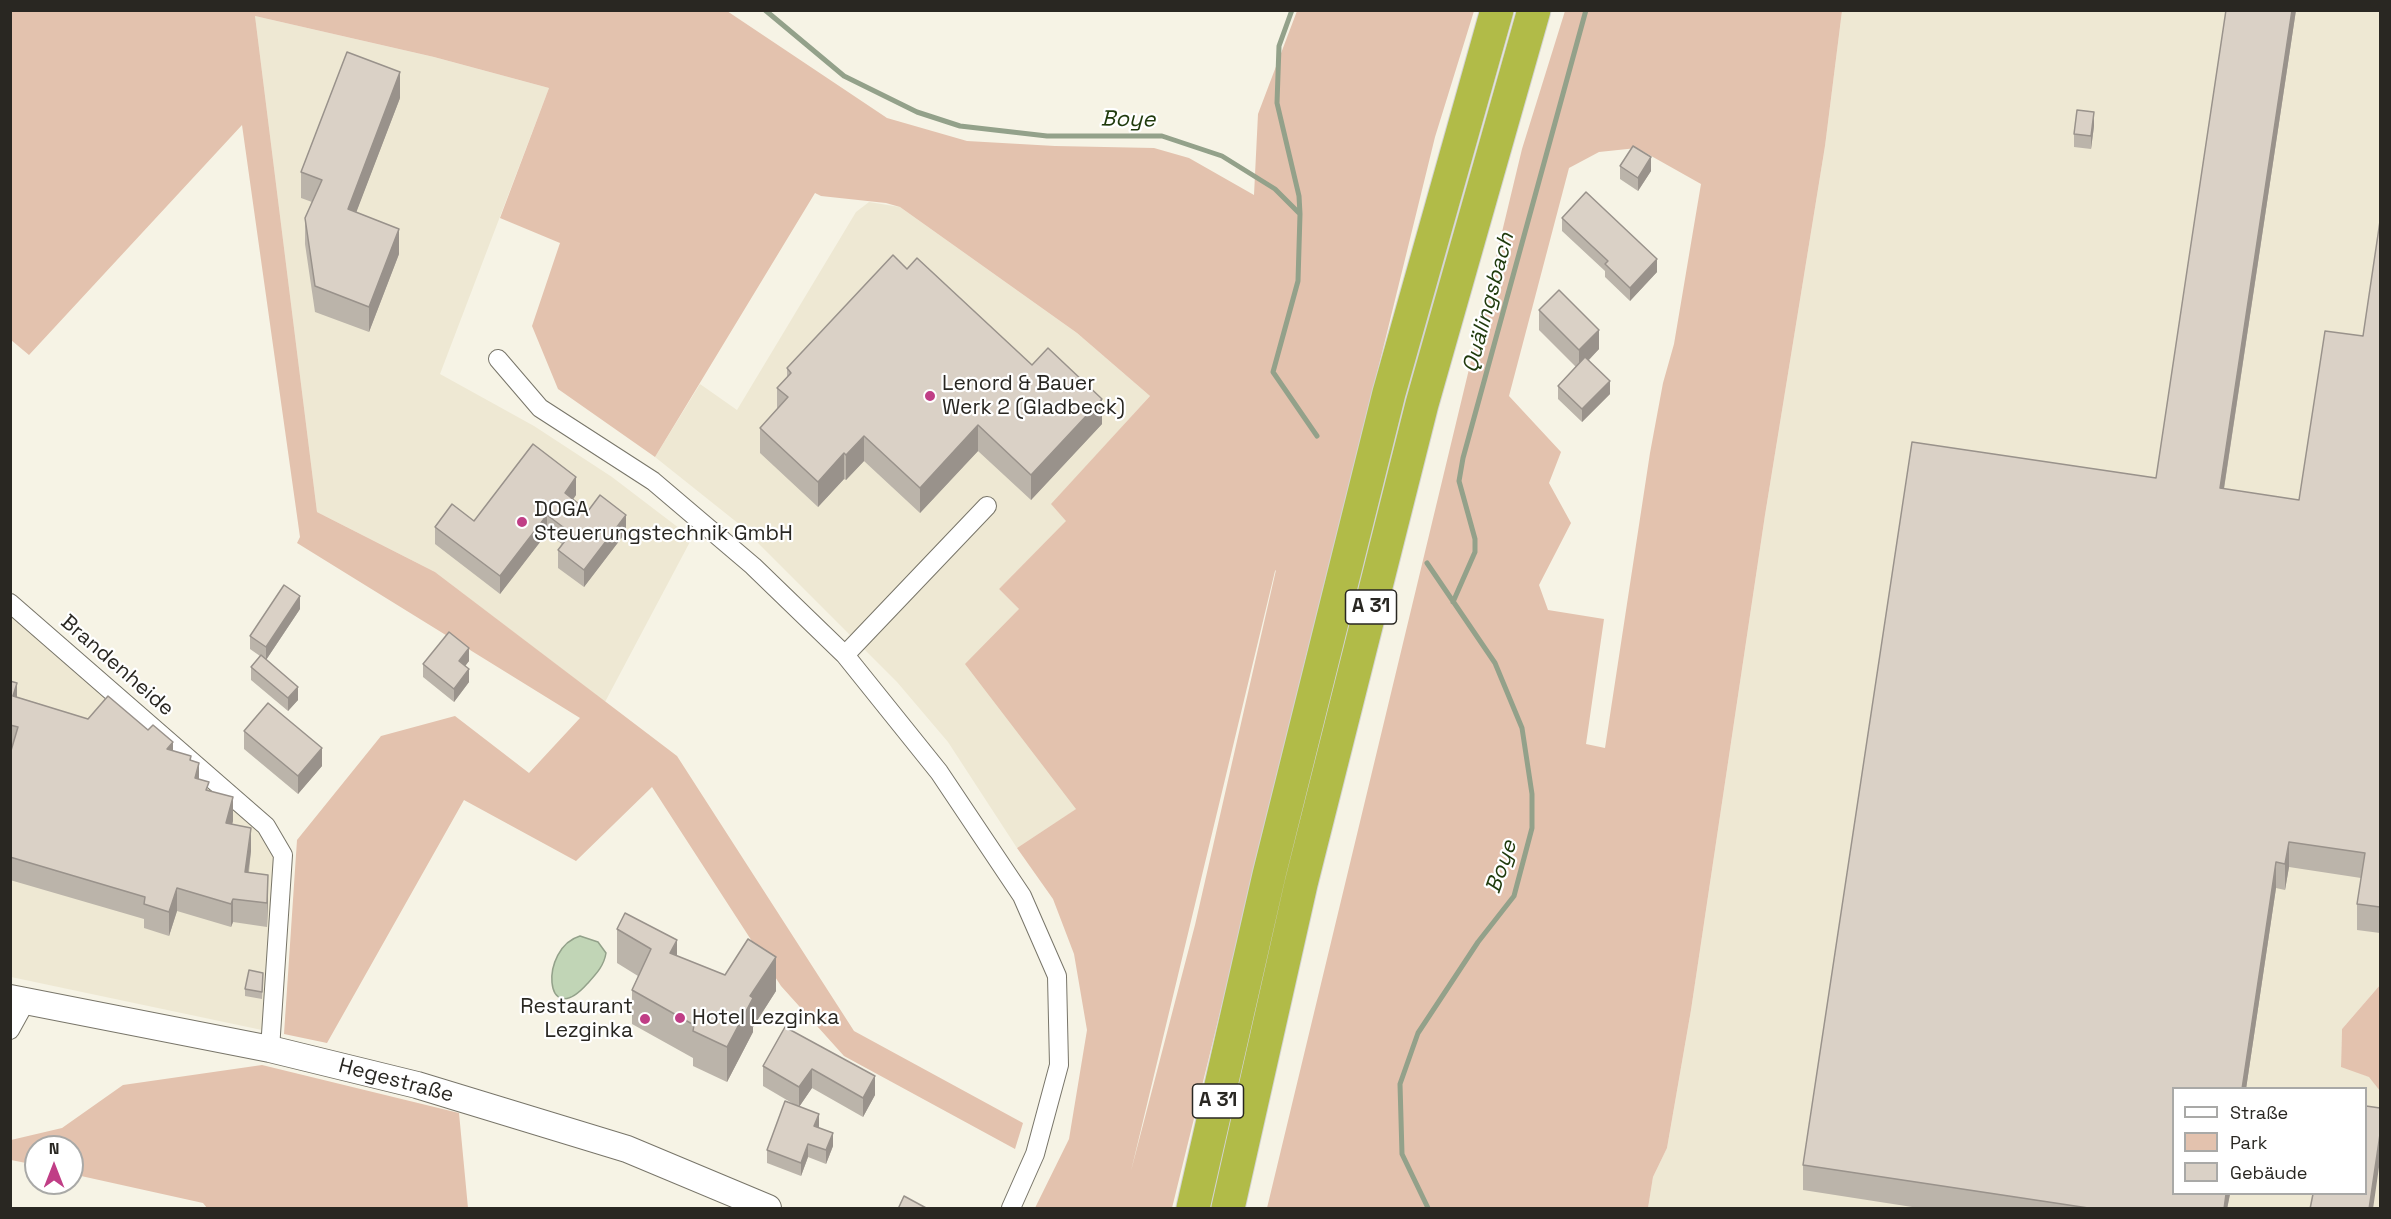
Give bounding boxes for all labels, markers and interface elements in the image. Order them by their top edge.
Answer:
water label: Boye [1100,106,1156,134]
water label: Quälingsbach [1458,230,1520,376]
place label: Lenord & Bauer Werk 2 (Gladbeck) [942,371,1125,421]
marker: Lenord & Bauer Werk 2 (Gladbeck) [923,389,937,403]
place label: DOGA Steuerungstechnik GmbH [534,497,793,547]
marker: DOGA Steuerungstechnik GmbH [515,515,529,529]
road number: A 31 [1346,590,1396,624]
street label: Brandenheide [55,610,179,722]
water label: Boye [1481,837,1523,897]
place label: Restaurant Lezginka [520,994,633,1044]
place label: Hotel Lezginka [692,1005,839,1031]
marker: Hotel Lezginka [673,1011,687,1025]
marker: Restaurant Lezginka [638,1012,652,1026]
street label: Hegestraße [336,1054,456,1108]
road number: A 31 [1192,1084,1244,1118]
legend [2172,1087,2367,1195]
text: Straße [2230,1101,2288,1124]
text: Park [2230,1131,2267,1154]
north arrow [24,1135,84,1195]
text: N [49,1138,59,1159]
text: Gebäude [2230,1161,2308,1184]

